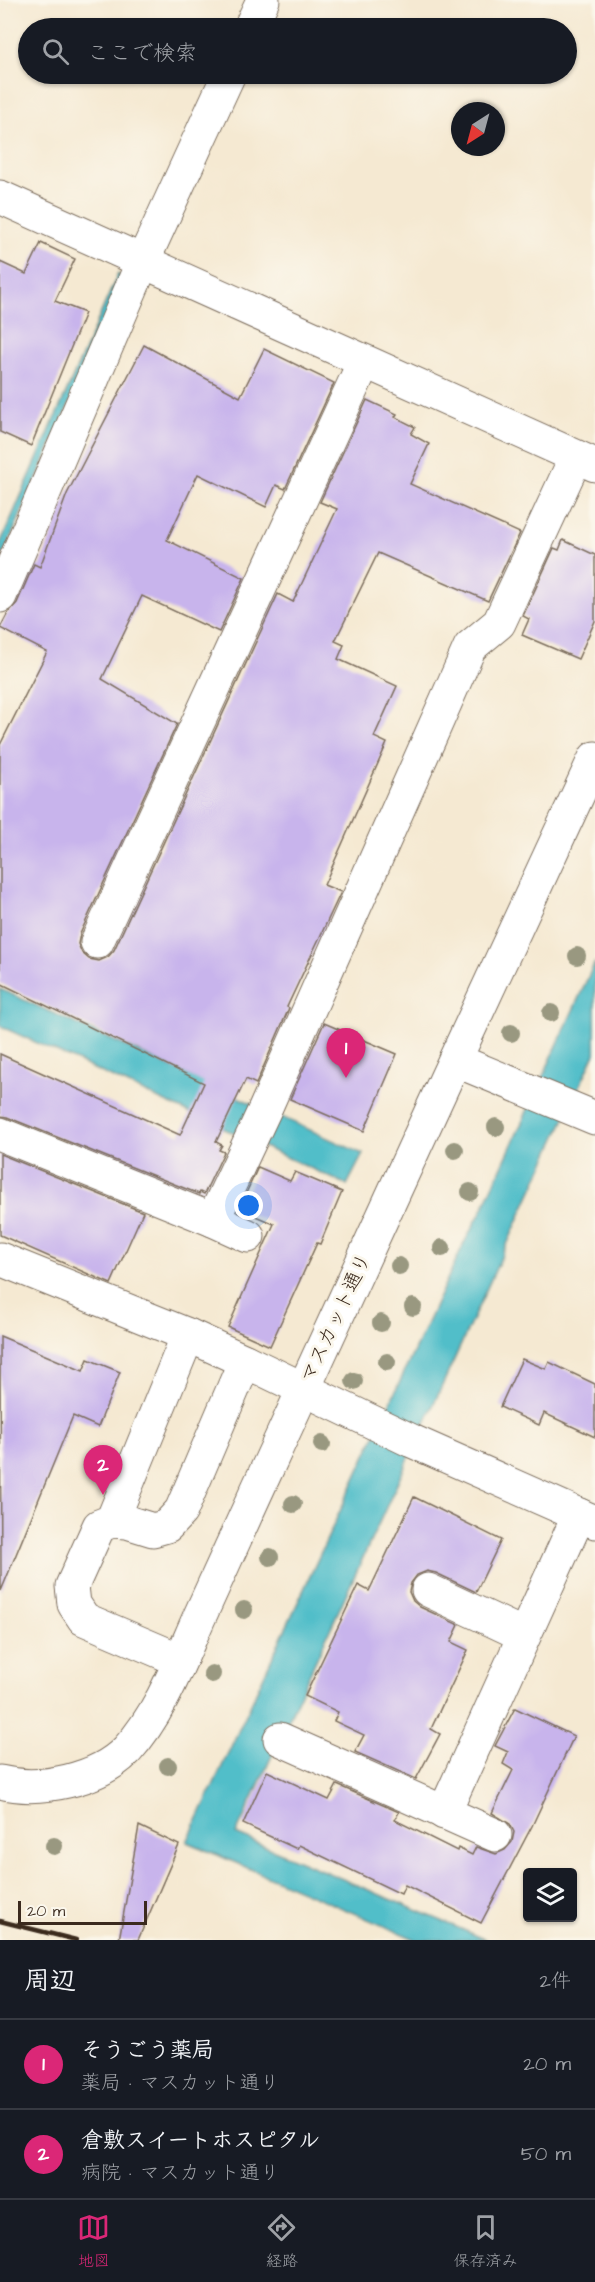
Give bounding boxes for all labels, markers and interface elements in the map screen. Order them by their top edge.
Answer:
search box [18,18,577,84]
icon: search [39,35,72,68]
text: ここで検索 [87,38,197,69]
north arrow [451,102,505,156]
pin: 1 [326,1028,366,1078]
your location [234,1191,263,1220]
street label: マスカット通り [294,1249,378,1387]
pin: 2 [84,1446,122,1495]
map controls [523,1868,577,1922]
button: layers [523,1868,577,1922]
scale bar [18,1898,147,1926]
text: 20 m [27,1900,65,1922]
text: 周辺 [24,1963,76,1999]
text: 2件 [540,1967,571,1995]
text: そうごう薬局 [81,2035,214,2066]
text: 1 [42,2050,45,2078]
text: 20 m [523,2050,571,2078]
text: 薬局 · マスカット通り [81,2069,280,2097]
text: 倉敷スイートホスピタル [81,2125,320,2156]
text: 2 [38,2140,49,2168]
text: 50 m [521,2140,571,2168]
text: 病院 · マスカット通り [81,2159,280,2187]
tab: 地図 [77,2211,110,2272]
tab: 経路 [265,2211,298,2272]
tab: 保存済み [453,2211,517,2272]

